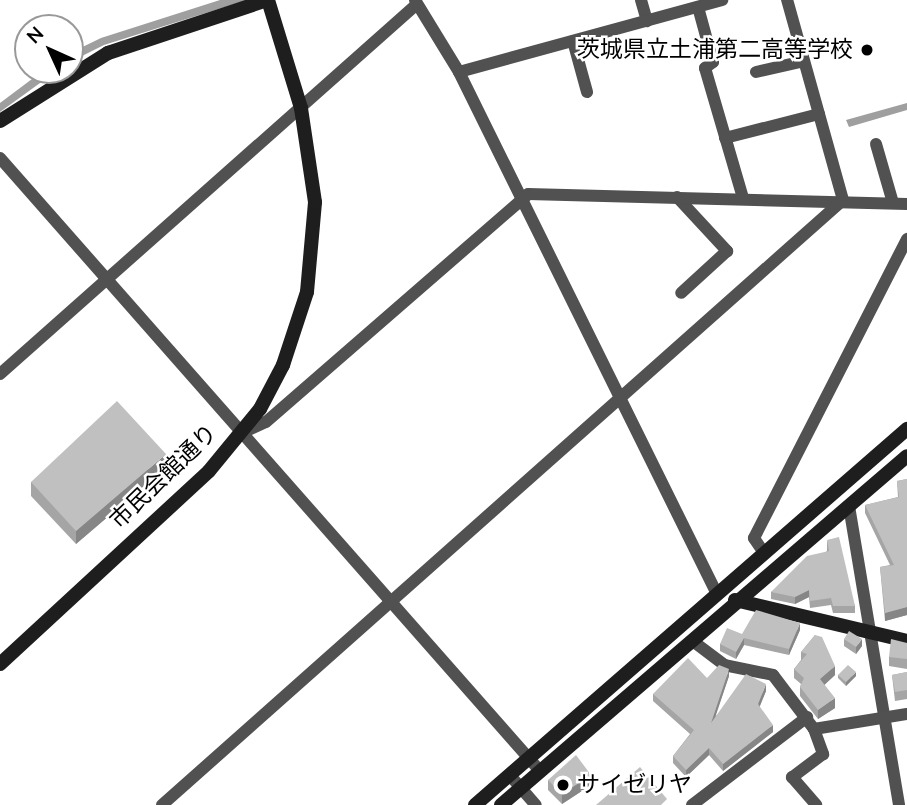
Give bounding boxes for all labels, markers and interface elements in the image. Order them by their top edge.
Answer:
north arrow [14,14,84,84]
text: N [21,21,50,50]
place label: 茨城県立土浦第二高等学校 [577,36,853,64]
marker: 茨城県立土浦第二高等学校 [859,42,875,58]
street label: 市民会館通り [105,419,223,535]
place label: サイゼリヤ [577,771,692,799]
marker: サイゼリヤ [555,777,571,793]

